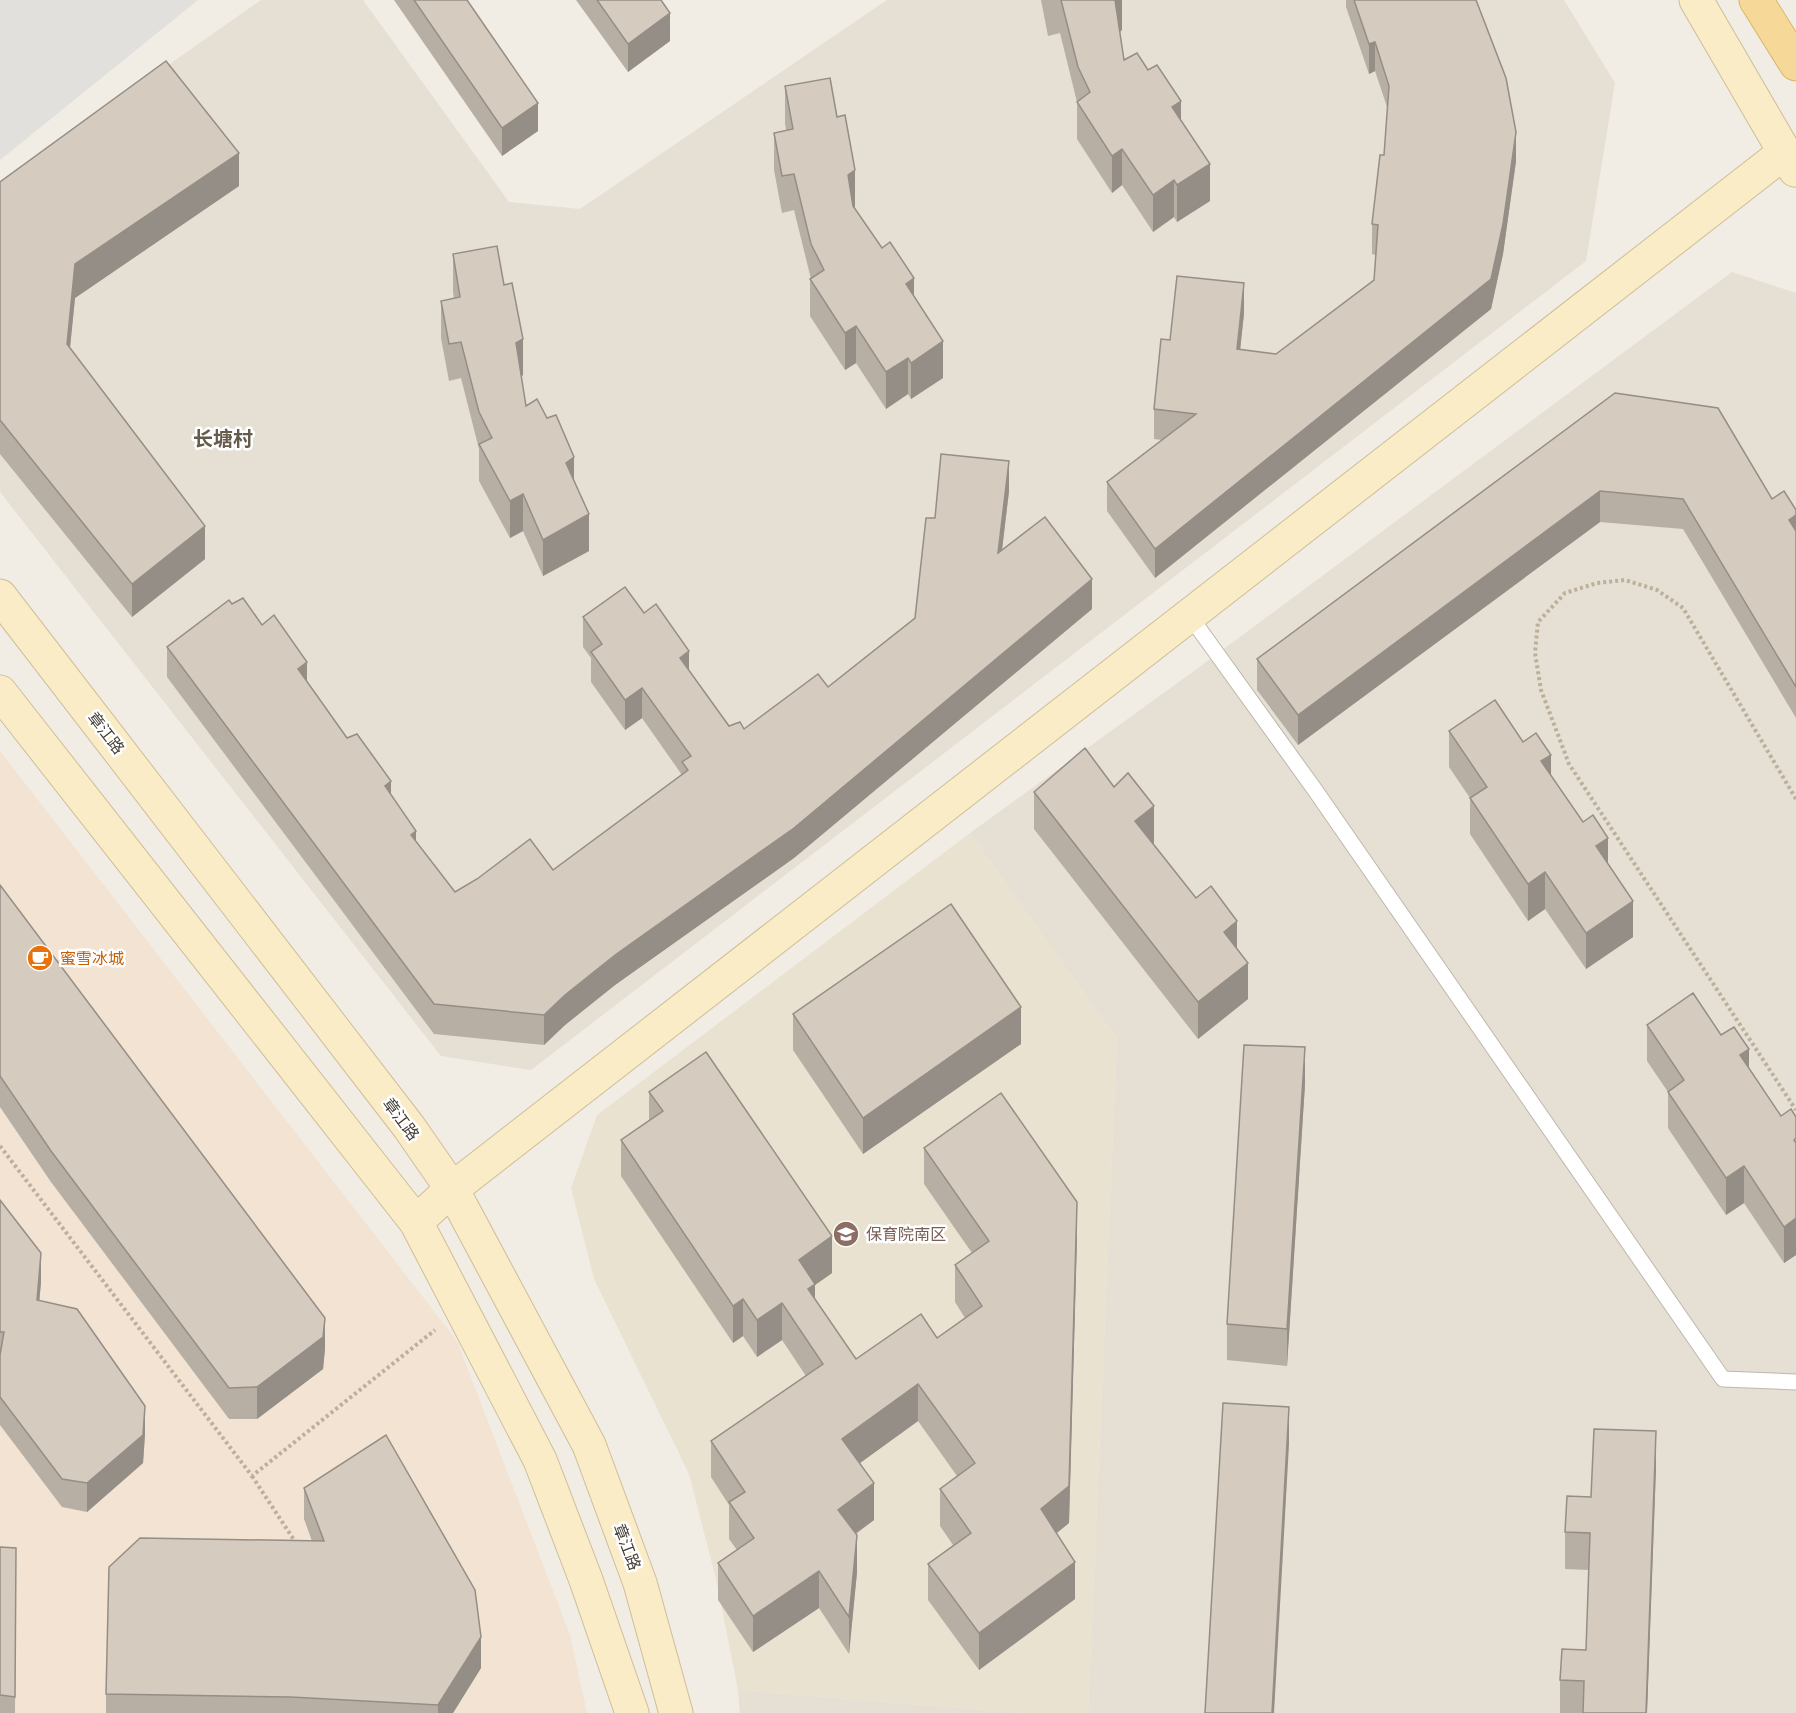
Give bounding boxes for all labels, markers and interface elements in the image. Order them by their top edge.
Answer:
district label: 长塘村 [193,427,253,451]
street label: 章江路 [84,708,128,758]
cafe icon: 蜜雪冰城 [25,943,55,973]
place label: 蜜雪冰城 [60,949,124,968]
street label: 章江路 [379,1094,423,1144]
school or university icon: 保育院南区 [831,1219,861,1249]
place label: 保育院南区 [866,1225,946,1244]
street label: 章江路 [610,1521,644,1573]

